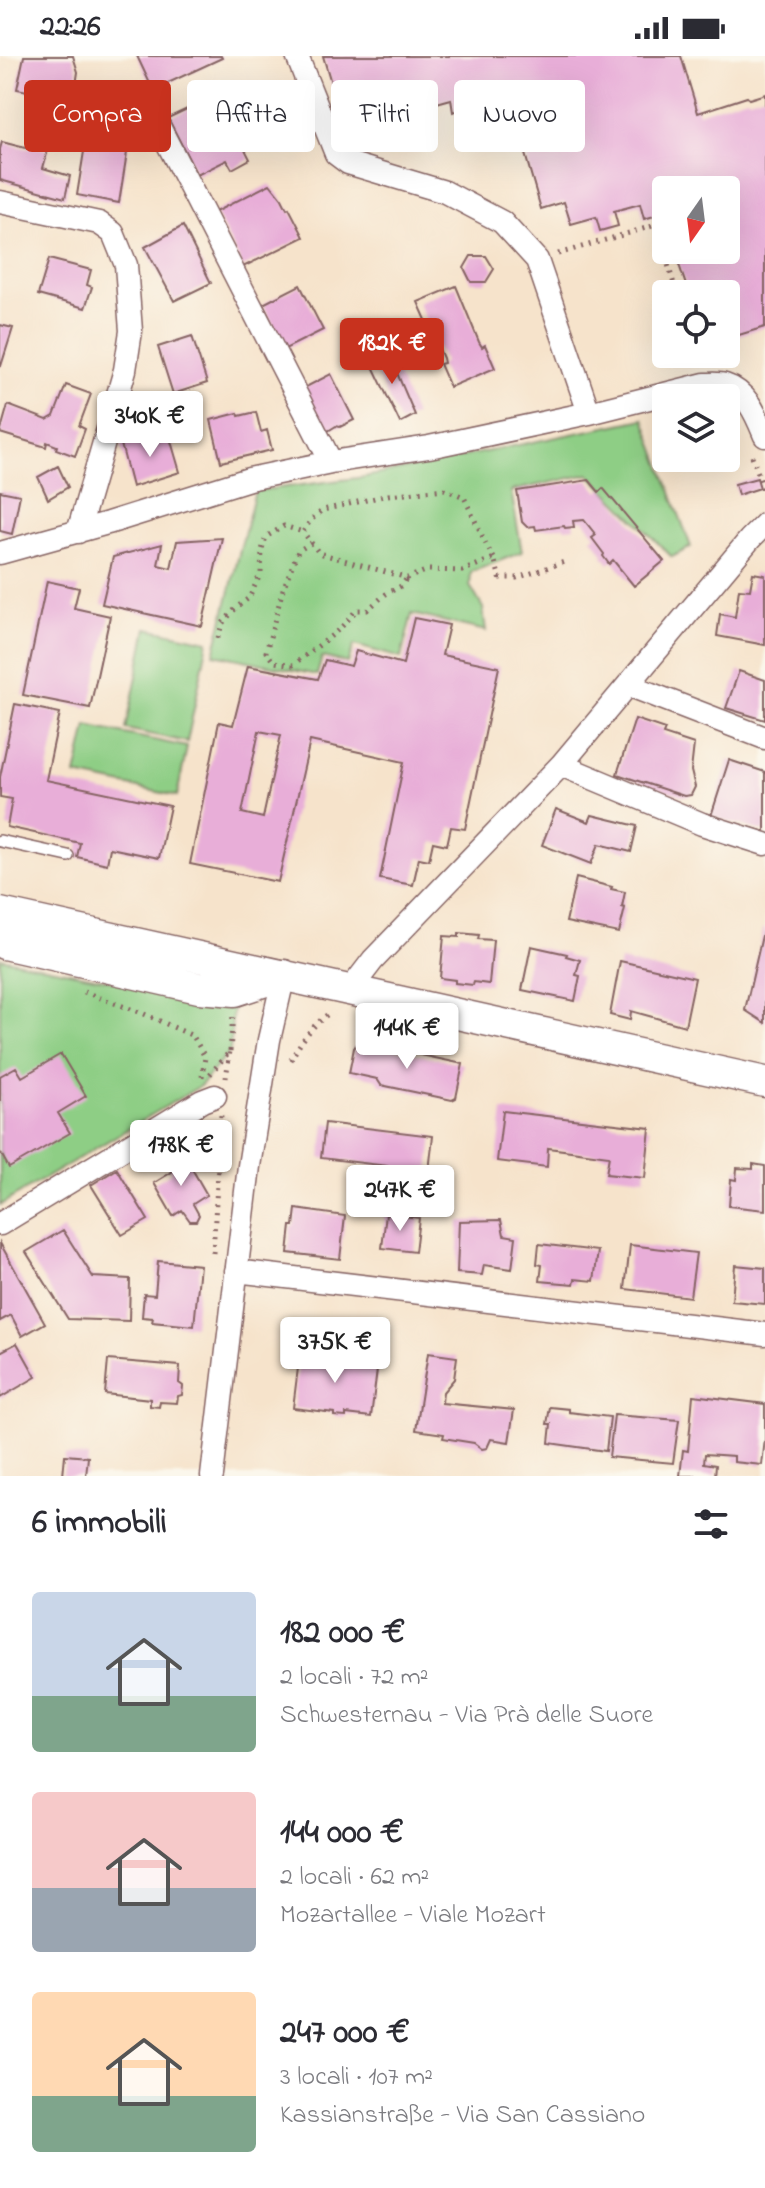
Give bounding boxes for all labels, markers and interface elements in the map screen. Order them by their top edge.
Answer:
text: 22:26 [40,6,100,50]
chip: Compra [24,80,171,152]
chip: Affitta [187,80,315,152]
chip: Filtri [331,80,438,152]
chip: Nuovo [454,80,585,152]
north arrow [652,176,740,264]
map controls [652,176,740,472]
button: locate [652,280,740,368]
pin: 182K € [327,318,457,386]
text: 182K € [358,325,426,363]
button: layers [652,384,740,472]
pin: 340K € [85,391,215,459]
text: 340K € [115,398,185,436]
pin: 144K € [342,1003,472,1071]
text: 144K € [374,1010,440,1048]
pin: 178K € [116,1120,246,1188]
text: 178K € [148,1127,214,1165]
pin: 247K € [335,1165,465,1233]
text: 247K € [364,1172,436,1210]
pin: 375K € [270,1317,400,1385]
text: 375K € [298,1324,372,1362]
text: 6 immobili [32,1499,167,1549]
icon: filters [689,1502,733,1546]
text: 182 000 € [280,1609,405,1659]
icon: home [96,1624,192,1720]
text: 2 locali · 72 m² [280,1659,429,1697]
text: Schwesternau - Via Prà delle Suore [280,1697,653,1735]
text: 144 000 € [280,1809,404,1859]
icon: home [96,1824,192,1920]
text: 2 locali · 62 m² [280,1859,429,1897]
text: Mozartallee - Viale Mozart [280,1897,546,1935]
text: 247 000 € [280,2009,410,2059]
icon: home [96,2024,192,2120]
text: 3 locali · 107 m² [280,2059,433,2097]
text: Kassianstraße - Via San Cassiano [280,2097,645,2135]

